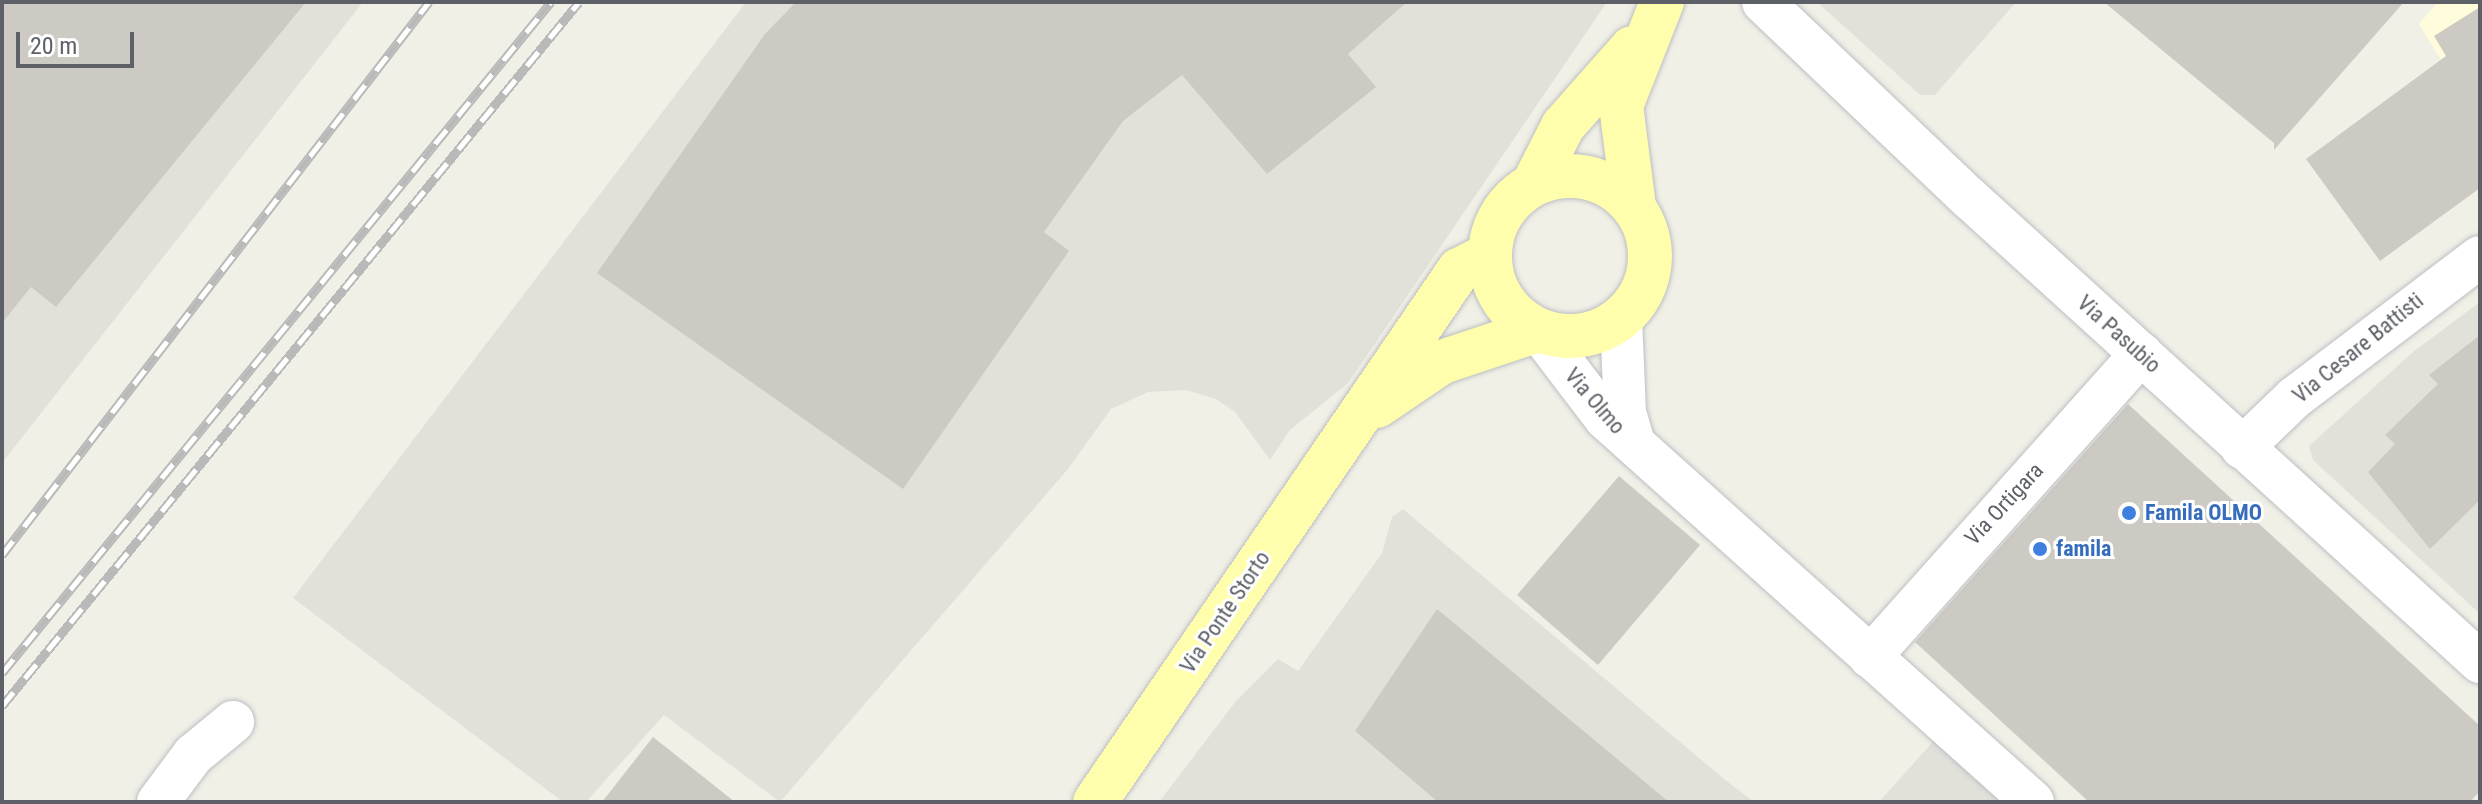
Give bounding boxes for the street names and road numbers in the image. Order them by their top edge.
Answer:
street label: Via Cesare Battisti [2287,287,2429,409]
street label: Via Pasubio [2072,290,2166,378]
street label: Via Olmo [1559,363,1631,439]
street label: Via Ortigara [1959,457,2049,551]
street label: Via Ponte Storto [1174,546,1276,678]

